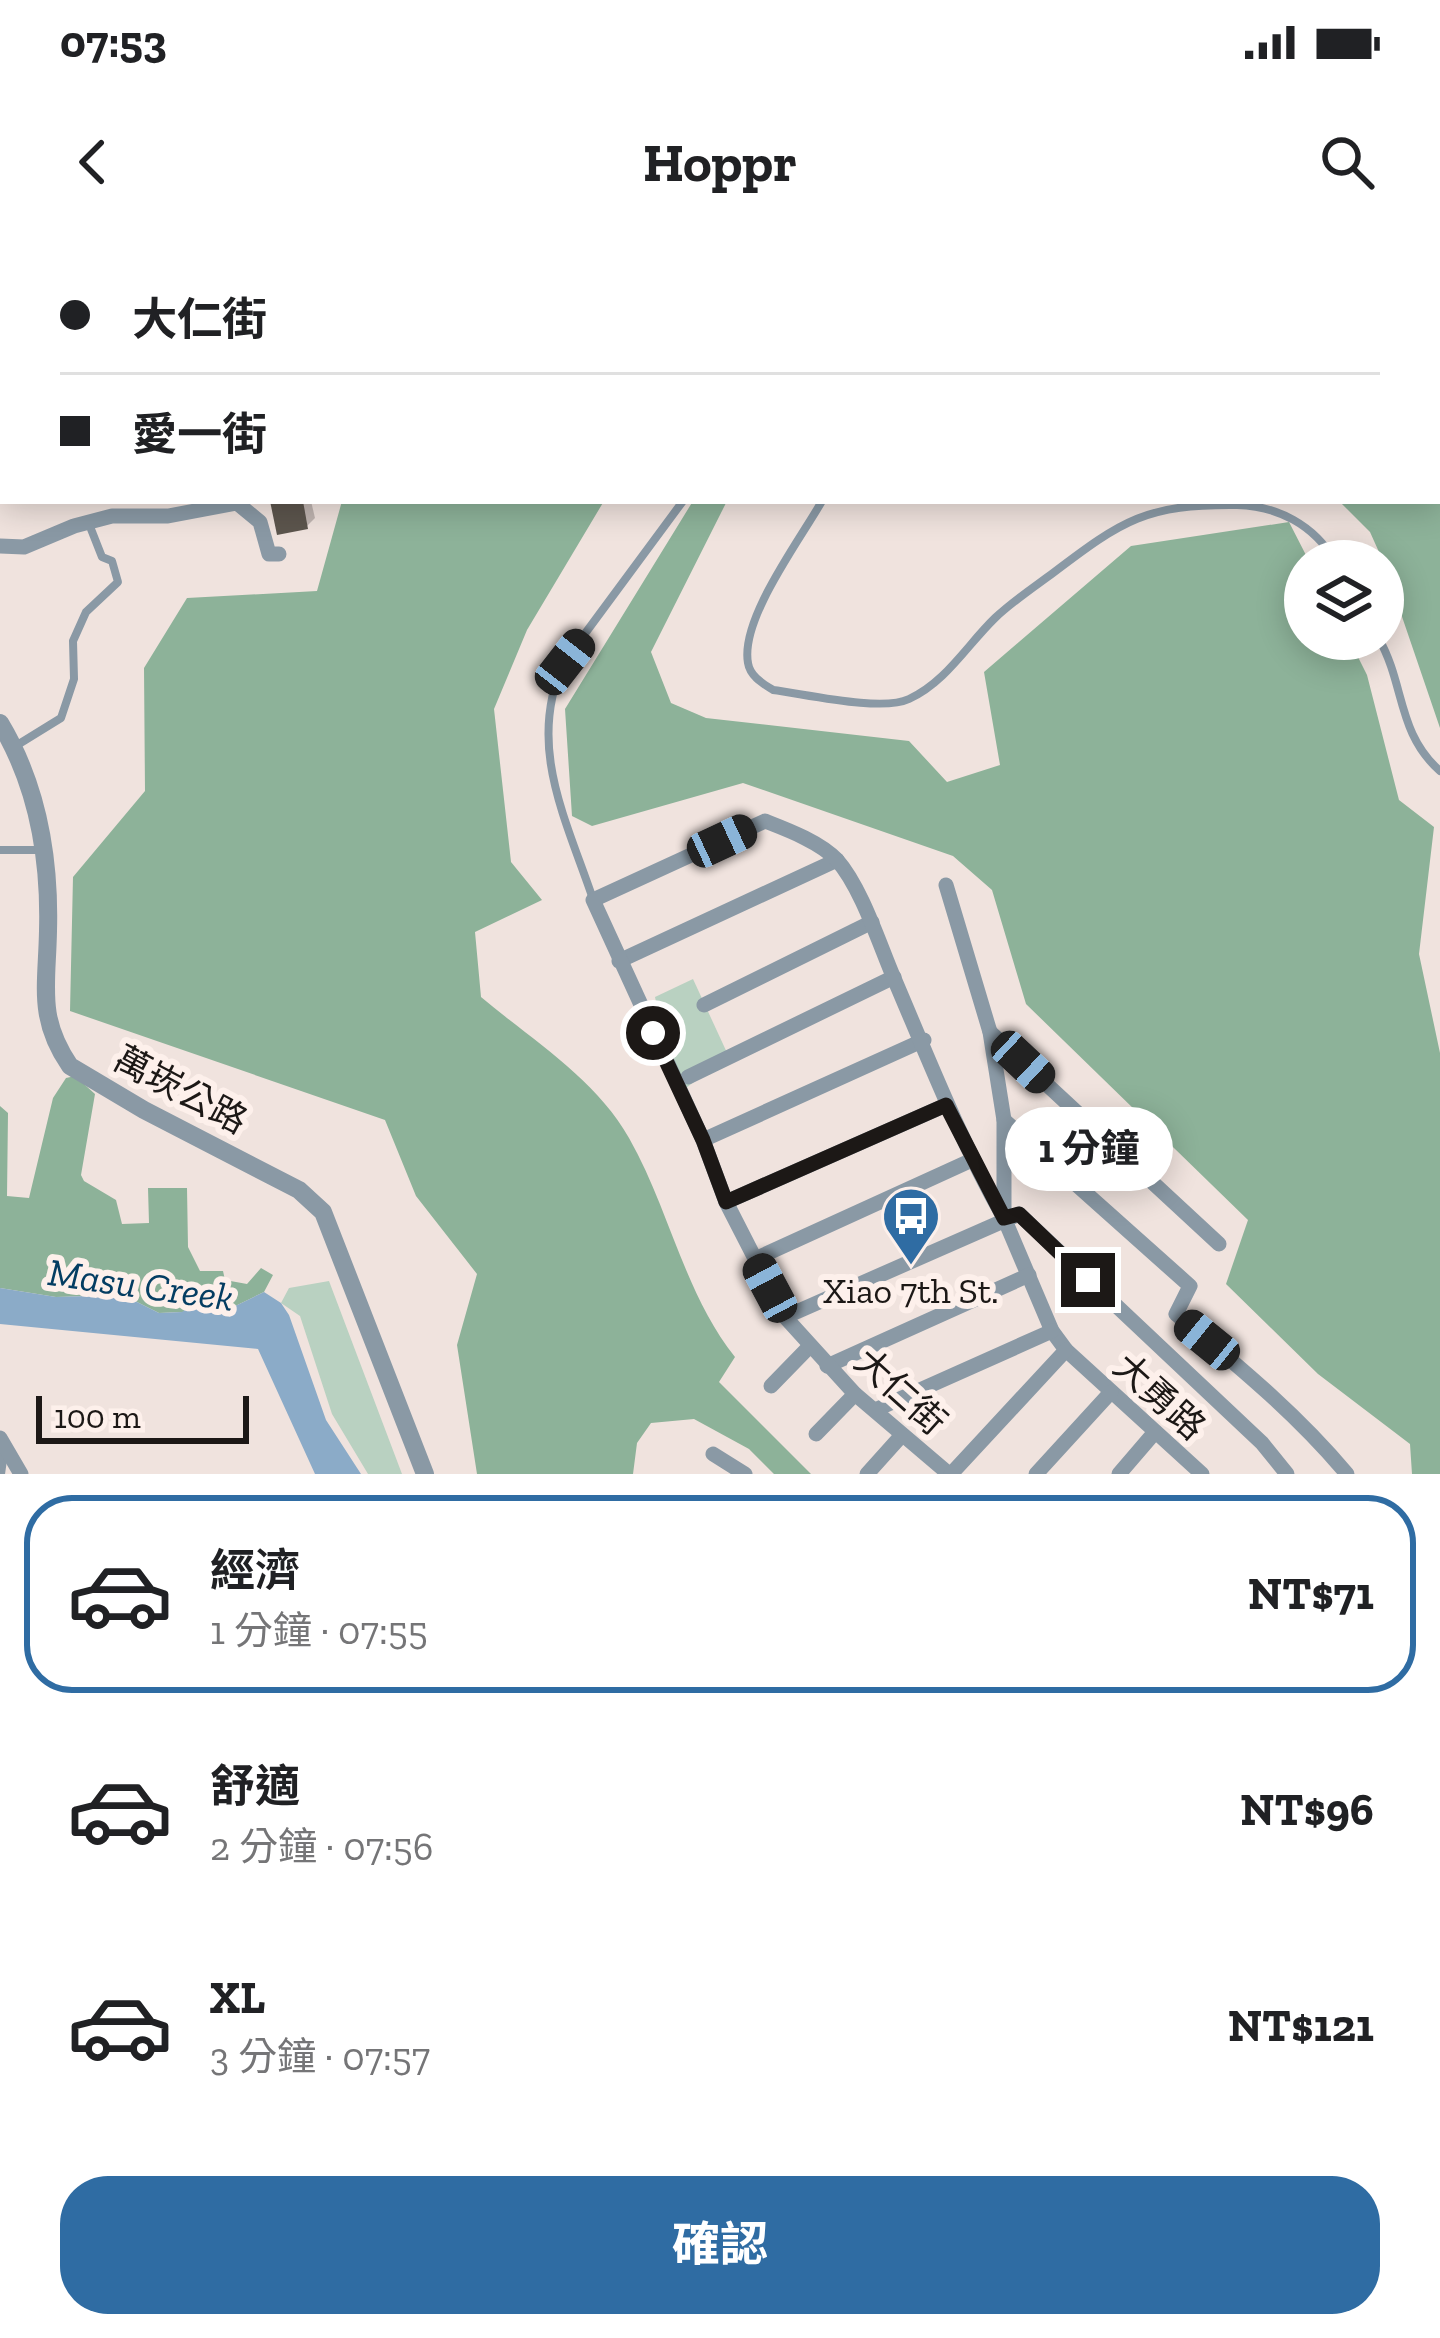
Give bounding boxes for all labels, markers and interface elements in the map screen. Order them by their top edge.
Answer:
text: 07:53 [60,15,167,69]
icon: back [60,129,126,195]
icon: search [1314,129,1380,195]
text: Hoppr [643,130,797,195]
text: 大仁街 [132,293,267,347]
text: 愛一街 [132,408,267,462]
map controls [1284,540,1404,660]
button: layers [1284,540,1404,660]
car [529,623,601,701]
car [682,809,762,873]
route start [626,1006,680,1060]
car [984,1024,1062,1100]
street label: 萬崁公路 [107,1037,254,1142]
callout: 1 分鐘 [1004,1106,1172,1190]
text: 1 分鐘 [1038,1125,1140,1172]
bus stop icon: Xiao 7th St. [880,1185,942,1267]
water label: Masu Creek [45,1248,237,1321]
car [737,1248,803,1328]
route end [1061,1253,1115,1307]
place label: Xiao 7th St. [823,1269,999,1312]
car [1168,1303,1246,1377]
street label: 大仁街 [846,1339,955,1443]
street label: 大勇路 [1105,1344,1214,1448]
scale bar [36,1390,249,1443]
text: 100 m [54,1397,141,1436]
icon: car [66,1540,174,1648]
text: 經濟 [210,1544,300,1598]
text: NT$71 [1248,1567,1374,1621]
text: 1 分鐘 · 07:55 [210,1607,428,1654]
icon: car [66,1756,174,1864]
text: 舒適 [210,1760,300,1814]
text: NT$96 [1240,1783,1374,1837]
text: 2 分鐘 · 07:56 [210,1823,433,1870]
text: XL [210,1971,265,2025]
icon: car [66,1972,174,2080]
text: NT$121 [1228,1999,1374,2053]
text: 3 分鐘 · 07:57 [210,2033,430,2080]
button: 確認 [60,2176,1380,2314]

